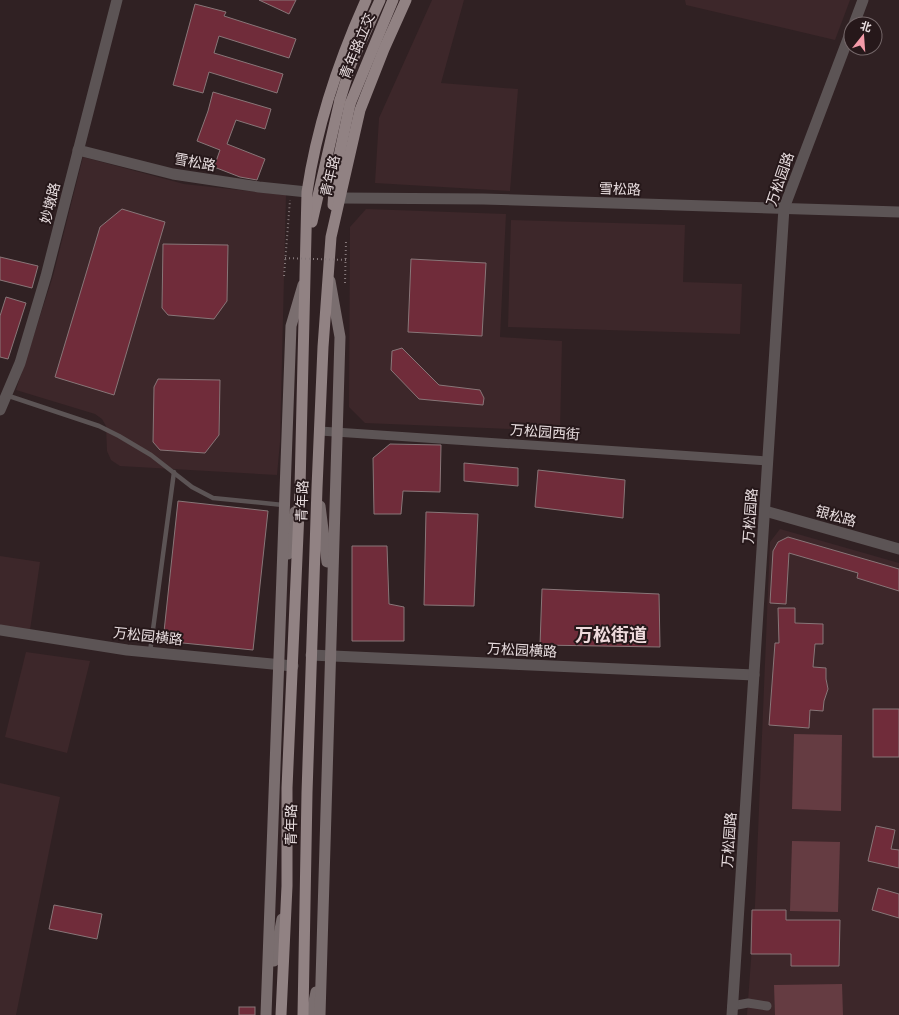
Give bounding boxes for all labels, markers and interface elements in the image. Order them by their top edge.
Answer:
street label: 青年路立交 [336,11,378,81]
north arrow [843,16,883,56]
text: 北 [859,19,873,34]
street label: 雪松路 [173,150,217,174]
street label: 万松园路 [763,150,797,208]
street label: 青年路 [317,154,343,198]
street label: 雪松路 [599,180,641,198]
street label: 妙墩路 [37,181,63,225]
street label: 万松园西街 [510,422,580,442]
street label: 青年路 [293,480,311,522]
street label: 万松园路 [740,488,760,544]
street label: 银松路 [814,503,858,529]
street label: 万松园横路 [112,624,184,648]
district label: 万松街道 [575,625,647,645]
street label: 万松园横路 [487,640,557,660]
street label: 青年路 [283,804,299,846]
street label: 万松园路 [719,812,739,868]

